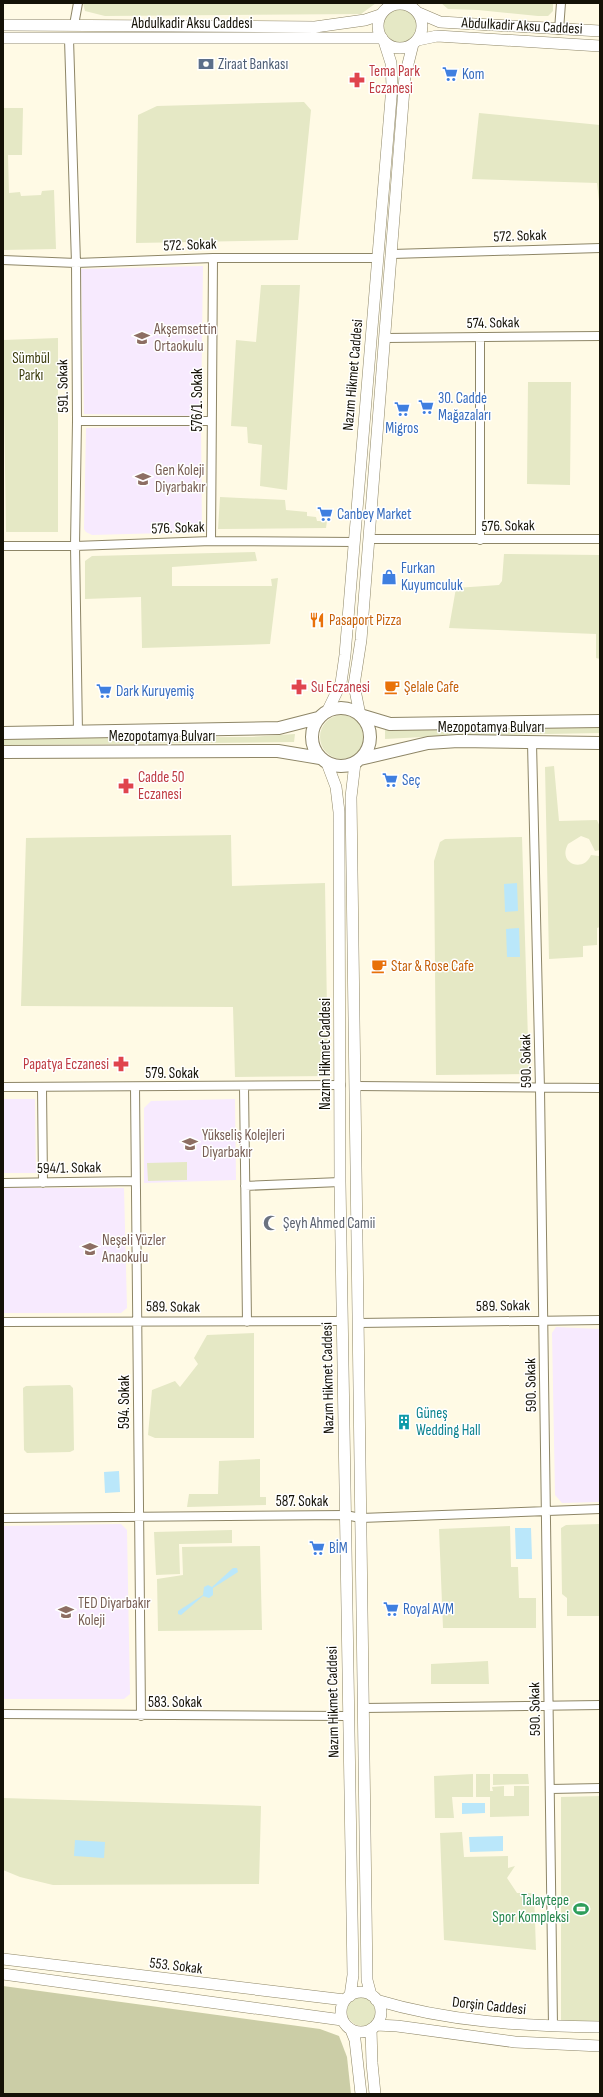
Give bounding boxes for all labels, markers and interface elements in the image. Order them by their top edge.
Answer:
street label: Abdulkadir Aksu Caddesi [460,13,583,39]
street label: Abdulkadir Aksu Caddesi [130,14,253,33]
bank icon: Ziraat Bankası [197,55,215,73]
place label: Ziraat Bankası [218,55,288,74]
place label: Tema Park Eczanesi [369,62,420,98]
supermarket icon: Kom [441,65,459,83]
place label: Kom [462,65,484,84]
pharmacy icon: Tema Park Eczanesi [348,71,366,89]
street label: 572. Sokak [493,226,547,246]
street label: 572. Sokak [163,235,217,255]
street label: 574. Sokak [467,313,520,333]
street label: Nazım Hikmet Caddesi [339,318,367,432]
place label: Akşemsettin Ortaokulu [153,320,217,356]
school or university icon: Akşemsettin Ortaokulu [133,329,151,347]
park label: Sümbül Parkı [12,349,50,385]
street label: 591. Sokak [53,359,73,413]
street label: 576/1. Sokak [188,368,207,432]
place label: 30. Cadde Mağazaları [438,389,491,425]
supermarket icon: 30. Cadde Mağazaları [417,398,435,416]
supermarket icon: Migros [393,400,411,418]
place label: Migros [385,419,419,438]
place label: Gen Koleji Diyarbakır [155,461,206,497]
school or university icon: Gen Koleji Diyarbakır [134,470,152,488]
supermarket icon: Canbey Market [316,505,334,523]
place label: Canbey Market [337,505,412,524]
street label: 576. Sokak [481,516,535,536]
street label: 576. Sokak [151,518,205,538]
place label: Furkan Kuyumculuk [401,559,463,595]
shop icon: Furkan Kuyumculuk [380,568,398,586]
restaurant icon: Pasaport Pizza [308,611,326,629]
place label: Pasaport Pizza [329,611,402,630]
pharmacy icon: Su Eczanesi [290,678,308,696]
place label: Su Eczanesi [311,678,370,697]
cafe icon: Şelale Cafe [383,678,401,696]
place label: Şelale Cafe [404,678,459,697]
supermarket icon: Dark Kuruyemiş [95,682,113,700]
place label: Dark Kuruyemiş [116,682,194,701]
street label: Mezopotamya Bulvarı [438,718,544,737]
street label: Mezopotamya Bulvarı [109,727,215,746]
place label: Cadde 50 Eczanesi [138,768,184,804]
supermarket icon: Seç [381,771,399,789]
place label: Seç [402,771,420,790]
pharmacy icon: Cadde 50 Eczanesi [117,777,135,795]
cafe icon: Star & Rose Cafe [370,957,388,975]
place label: Star & Rose Cafe [391,957,474,976]
street label: Nazım Hikmet Caddesi [316,998,335,1110]
street label: 590. Sokak [516,1034,536,1088]
place label: Papatya Eczanesi [23,1055,109,1074]
pharmacy icon: Papatya Eczanesi [112,1055,130,1073]
street label: 579. Sokak [145,1064,199,1083]
place label: Yükseliş Kolejleri Diyarbakır [202,1126,285,1162]
school or university icon: Yükseliş Kolejleri Diyarbakır [181,1135,199,1153]
street label: 594/1. Sokak [37,1158,101,1178]
mosque icon: Şeyh Ahmed Camii [262,1214,280,1232]
place label: Şeyh Ahmed Camii [283,1214,375,1233]
place label: Neşeli Yüzler Anaokulu [101,1231,167,1267]
school or university icon: Neşeli Yüzler Anaokulu [81,1240,99,1258]
street label: 589. Sokak [476,1296,530,1316]
street label: 589. Sokak [146,1297,200,1317]
street label: Nazım Hikmet Caddesi [318,1322,338,1434]
street label: 590. Sokak [521,1358,541,1412]
street label: 594. Sokak [115,1375,134,1429]
place label: Güneş Wedding Hall [416,1404,481,1440]
building icon: Güneş Wedding Hall [395,1413,413,1431]
street label: 587. Sokak [276,1492,328,1511]
supermarket icon: BİM [308,1539,326,1557]
place label: BİM [329,1539,348,1558]
place label: TED Diyarbakır Koleji [78,1594,151,1630]
supermarket icon: Royal AVM [382,1600,400,1618]
place label: Royal AVM [403,1600,454,1619]
school or university icon: TED Diyarbakır Koleji [57,1603,75,1621]
street label: Nazım Hikmet Caddesi [323,1646,343,1758]
street label: 590. Sokak [525,1682,545,1736]
street label: 583. Sokak [148,1693,202,1712]
place label: Talaytepe Spor Kompleksi [492,1891,569,1927]
sports icon: Talaytepe Spor Kompleksi [572,1900,590,1918]
street label: 553. Sokak [148,1953,204,1979]
street label: Dorşin Caddesi [451,1993,527,2019]

